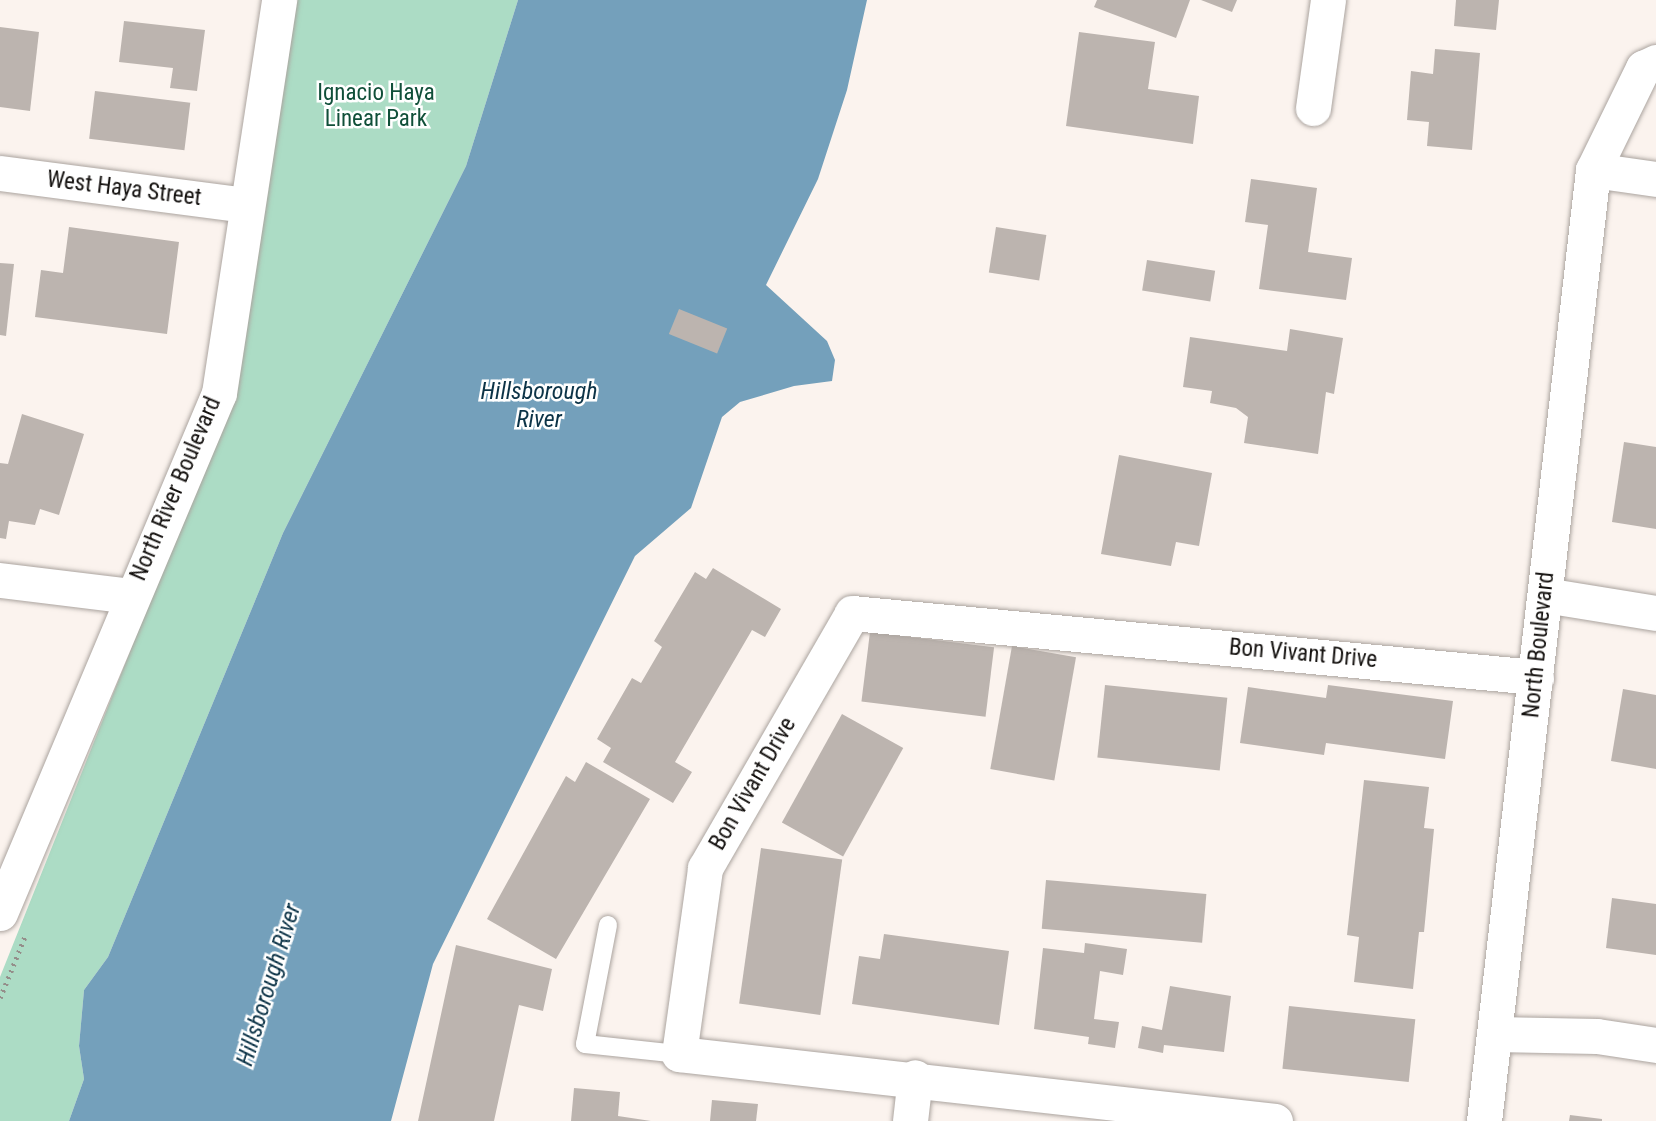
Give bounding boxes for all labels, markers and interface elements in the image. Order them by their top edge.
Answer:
park label: Ignacio Haya Linear Park [317,79,435,133]
street label: West Haya Street [45,166,203,212]
water label: Hillsborough River [481,378,597,434]
street label: North River Boulevard [125,393,227,585]
street label: North Boulevard [1518,571,1560,719]
street label: Bon Vivant Drive [1228,634,1378,674]
street label: Bon Vivant Drive [704,713,802,855]
water label: Hillsborough River [231,901,307,1069]

